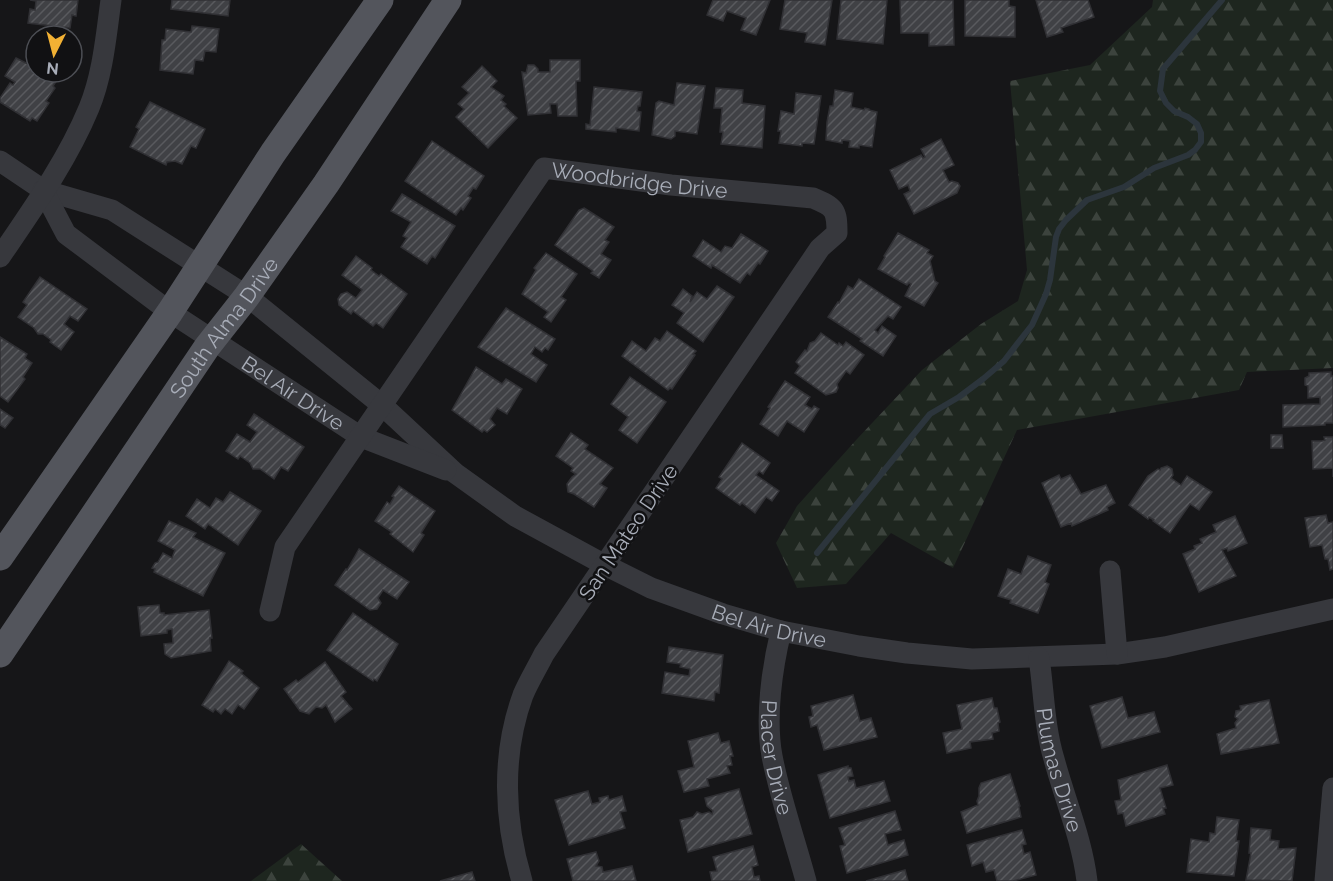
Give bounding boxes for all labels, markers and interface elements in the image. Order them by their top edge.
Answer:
north arrow [24,24,84,84]
text: N [45,58,60,79]
street label: Woodbridge Drive [550,157,729,203]
street label: South Alma Drive [164,252,283,402]
street label: Bel Air Drive [237,350,349,435]
street label: San Mateo Drive [573,459,683,605]
street label: Bel Air Drive [708,599,828,652]
street label: Placer Drive [757,699,799,818]
street label: Plumas Drive [1032,706,1088,835]

